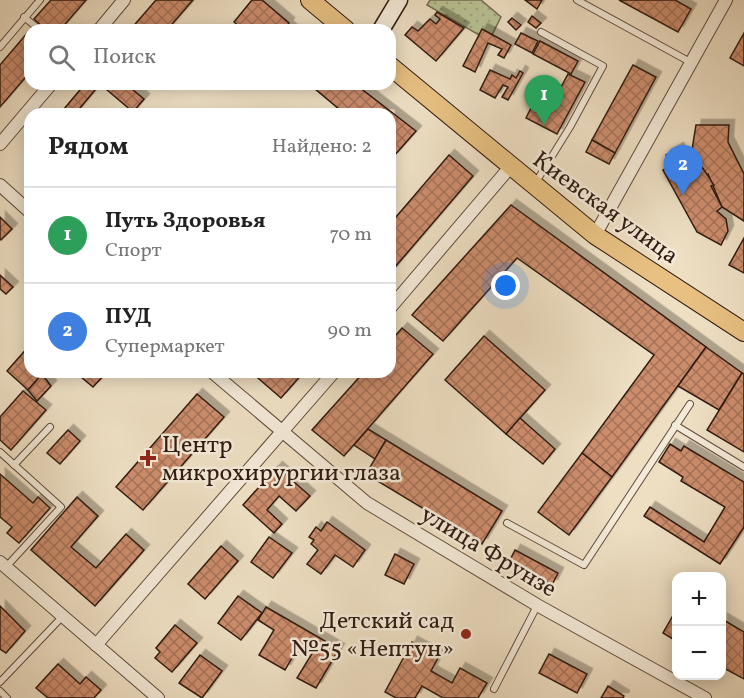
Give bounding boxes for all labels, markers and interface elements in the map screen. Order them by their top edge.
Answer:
search box [24,24,396,90]
icon: search [45,41,78,74]
text: Поиск [93,42,156,73]
pin: 1 [524,76,564,125]
text: Рядом [48,129,128,165]
text: Найдено: 2 [272,133,372,161]
street label: Киевская улица [525,144,685,273]
pin: 2 [664,146,702,195]
text: Путь Здоровья [105,206,266,237]
text: 1 [63,221,72,249]
text: 70 m [329,221,372,249]
text: Спорт [105,237,162,265]
your location [491,271,520,300]
text: ПУД [105,302,152,333]
text: 2 [62,317,73,345]
text: 90 m [328,317,372,345]
text: Супермаркет [105,333,225,361]
place label: Центр микрохирургии глаза [162,429,401,491]
marker: Центр микрохирургии глаза [139,449,157,467]
street label: улица Фрунзе [413,499,563,607]
map controls [672,572,726,680]
button: + [672,572,726,626]
place label: Детский сад №55 «Нептун» [291,605,454,667]
button: − [672,626,726,680]
marker: Детский сад №55 «Нептун» [459,627,473,641]

